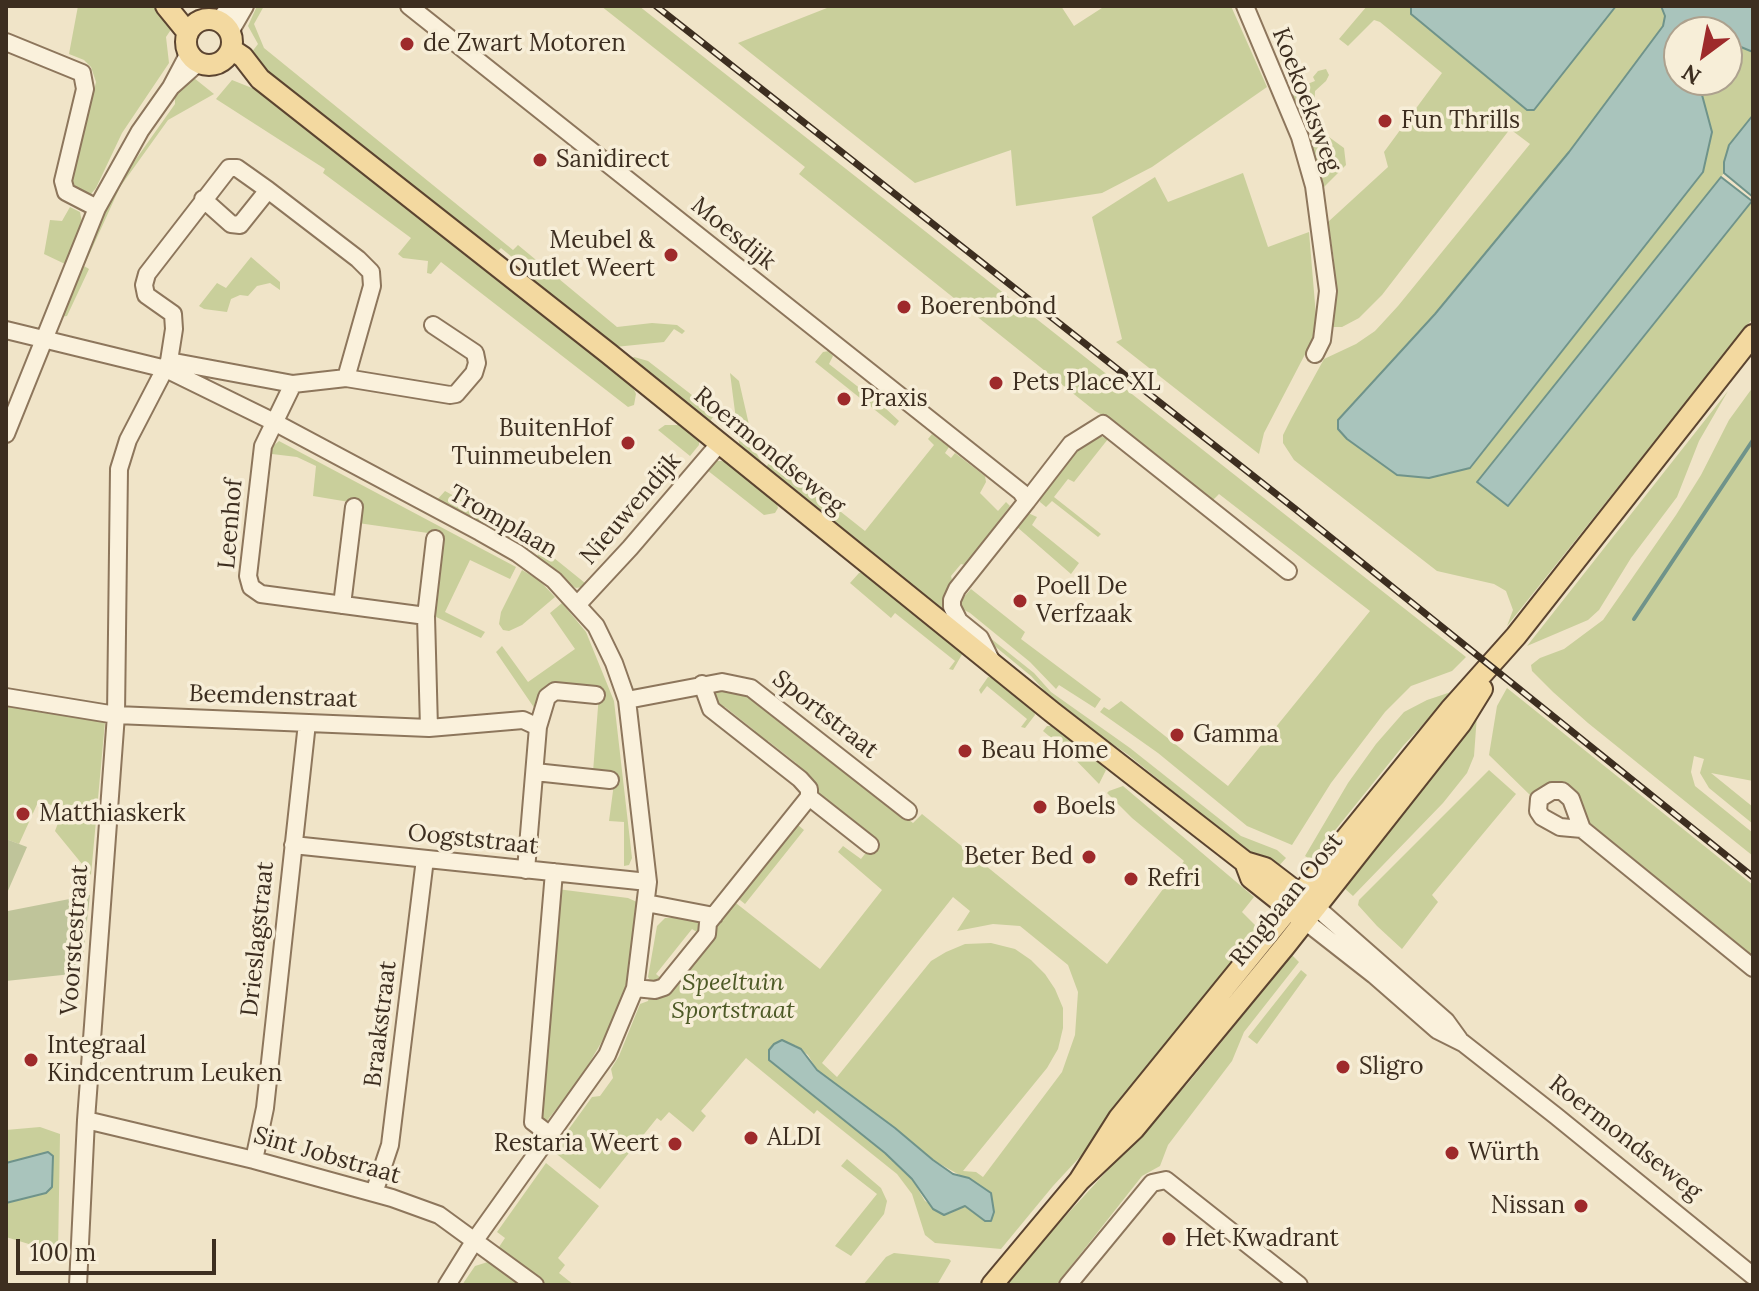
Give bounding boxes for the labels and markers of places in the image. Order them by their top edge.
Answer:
place label: de Zwart Motoren [423,30,626,58]
marker: de Zwart Motoren [398,35,416,53]
place label: Fun Thrills [1401,107,1520,135]
marker: Fun Thrills [1376,112,1394,130]
place label: Sanidirect [556,146,669,174]
marker: Sanidirect [531,151,549,169]
place label: Meubel & Outlet Weert [509,227,655,283]
marker: Meubel & Outlet Weert [662,246,680,264]
place label: Boerenbond [920,293,1057,321]
marker: Boerenbond [895,298,913,316]
place label: Pets Place XL [1012,369,1161,397]
marker: Pets Place XL [987,374,1005,392]
place label: Praxis [860,385,928,413]
marker: Praxis [835,390,853,408]
place label: BuitenHof Tuinmeubelen [451,415,612,471]
marker: BuitenHof Tuinmeubelen [619,434,637,452]
place label: Poell De Verfzaak [1036,573,1132,629]
marker: Poell De Verfzaak [1011,592,1029,610]
place label: Gamma [1193,721,1279,749]
marker: Gamma [1168,726,1186,744]
place label: Beau Home [981,737,1108,765]
marker: Beau Home [956,742,974,760]
place label: Boels [1056,793,1116,821]
marker: Boels [1031,798,1049,816]
place label: Matthiaskerk [39,800,186,828]
marker: Matthiaskerk [14,805,32,823]
place label: Beter Bed [964,843,1073,871]
marker: Beter Bed [1080,848,1098,866]
place label: Refri [1147,865,1200,893]
marker: Refri [1122,870,1140,888]
place label: Integraal Kindcentrum Leuken [47,1032,282,1088]
marker: Integraal Kindcentrum Leuken [22,1051,40,1069]
place label: Sligro [1359,1053,1423,1081]
marker: Sligro [1334,1058,1352,1076]
place label: ALDI [767,1124,822,1152]
marker: ALDI [742,1129,760,1147]
place label: Restaria Weert [494,1130,659,1158]
marker: Restaria Weert [666,1135,684,1153]
place label: Würth [1468,1139,1540,1167]
marker: Würth [1443,1144,1461,1162]
place label: Nissan [1491,1192,1565,1220]
marker: Nissan [1572,1197,1590,1215]
place label: Het Kwadrant [1185,1225,1339,1253]
marker: Het Kwadrant [1160,1230,1178,1248]

